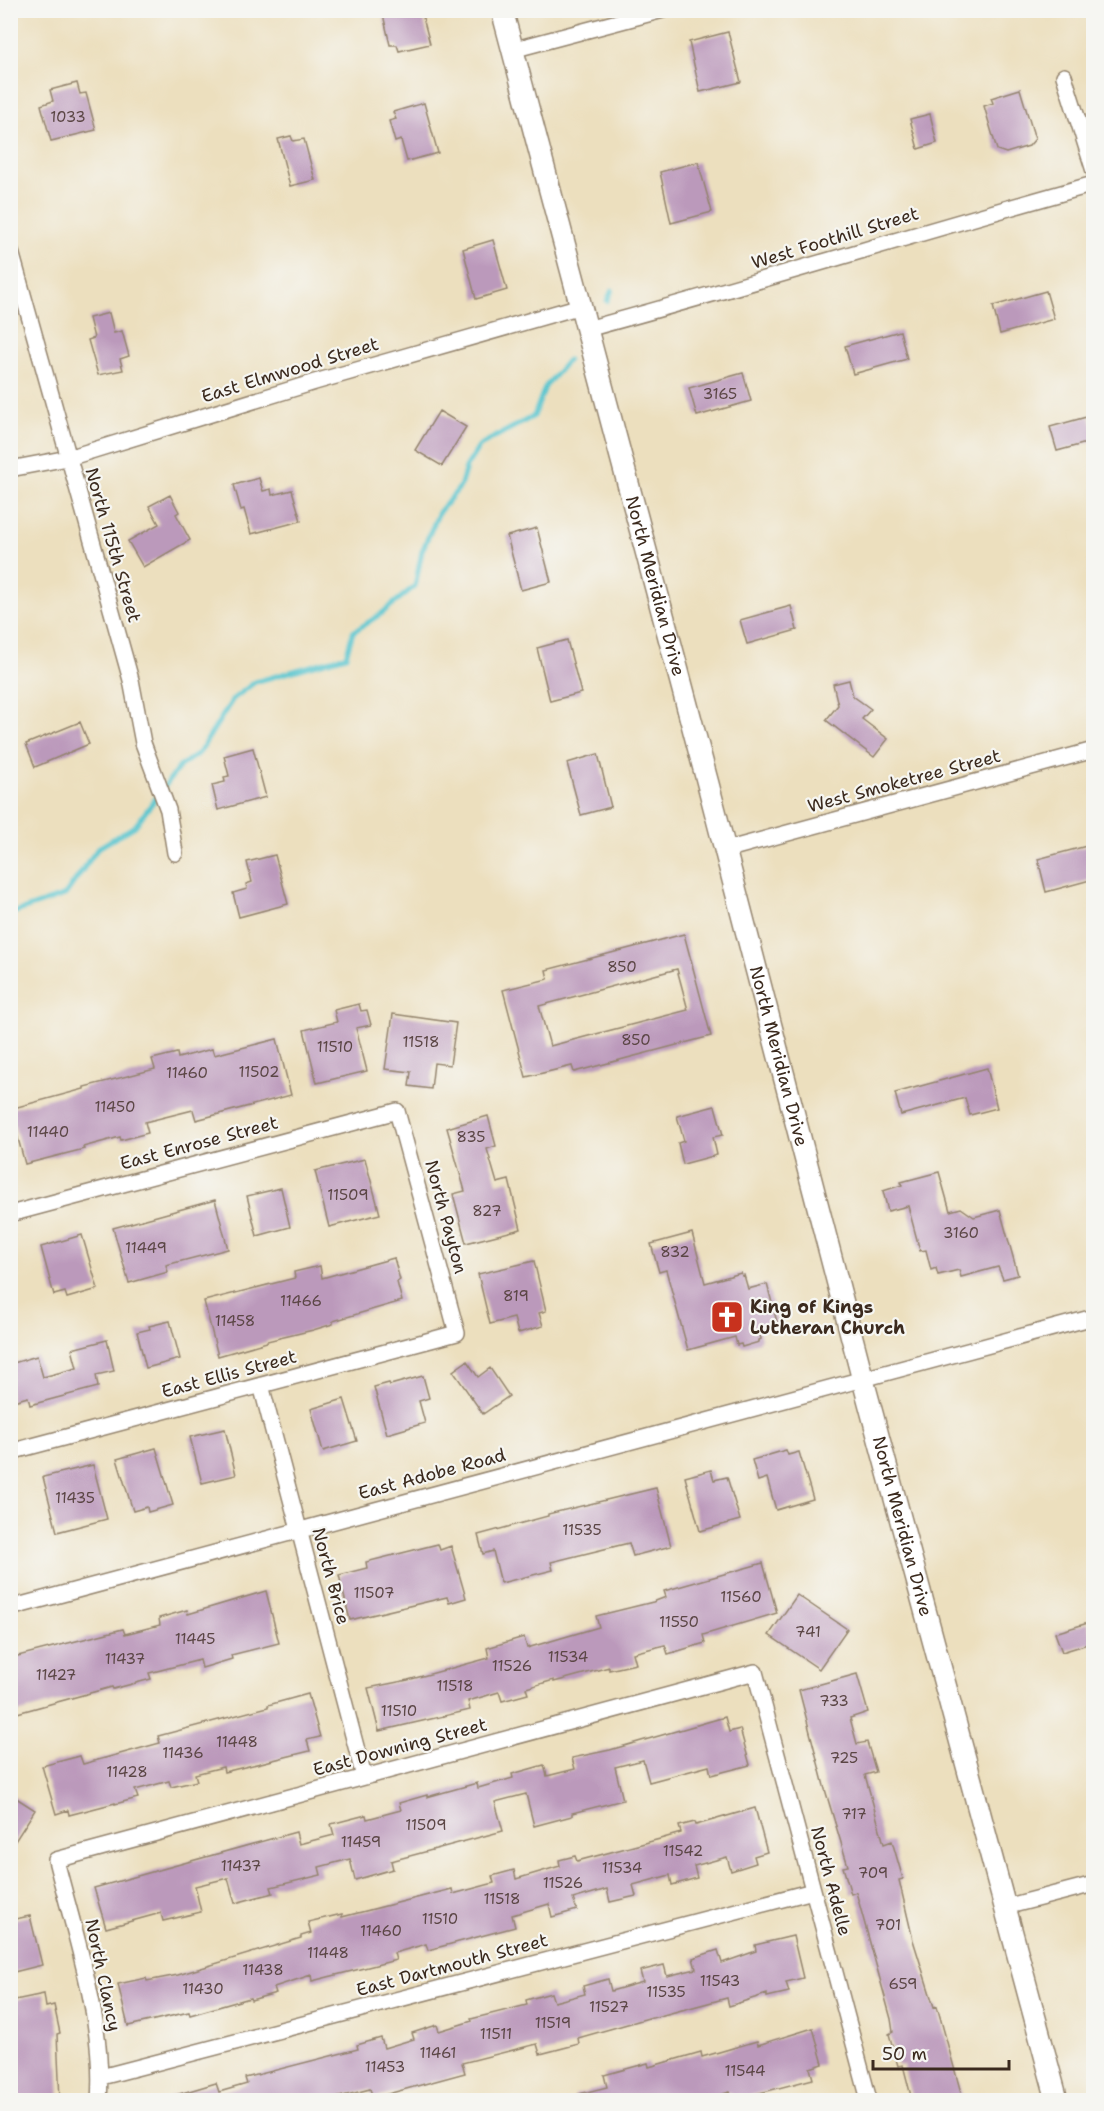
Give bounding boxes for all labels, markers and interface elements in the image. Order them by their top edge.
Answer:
house number: 1033 [50,107,86,127]
street label: West Foothill Street [748,201,922,275]
street label: East Elmwood Street [198,332,382,408]
house number: 3165 [703,384,737,404]
street label: North 115th Street [79,465,147,625]
street label: North Meridian Drive [620,493,691,679]
street label: West Smoketree Street [805,744,1003,818]
house number: 850 [607,957,637,977]
street label: North Meridian Drive [744,963,814,1149]
house number: 850 [621,1030,651,1050]
house number: 11518 [403,1032,439,1052]
house number: 11510 [317,1037,353,1057]
house number: 11502 [239,1062,279,1082]
house number: 11460 [166,1063,208,1083]
house number: 11450 [95,1097,135,1117]
street label: East Enrose Street [117,1110,281,1176]
house number: 11440 [27,1122,69,1142]
house number: 835 [457,1127,485,1147]
street label: North Payton [419,1157,473,1277]
house number: 11509 [327,1185,369,1205]
house number: 827 [472,1201,502,1221]
house number: 3160 [943,1223,979,1243]
house number: 11449 [125,1238,167,1258]
house number: 832 [660,1242,690,1262]
house number: 819 [503,1286,529,1306]
house number: 11466 [280,1291,322,1311]
place label: King of Kings Lutheran Church [750,1295,905,1340]
church icon: King of Kings Lutheran Church [709,1299,745,1335]
house number: 11458 [215,1311,255,1331]
street label: East Ellis Street [159,1344,299,1404]
street label: North Meridian Drive [867,1433,938,1619]
street label: East Adobe Road [356,1443,508,1505]
house number: 11435 [55,1488,95,1508]
house number: 11535 [562,1520,602,1540]
street label: North Brice [307,1525,355,1627]
house number: 11507 [354,1583,395,1603]
house number: 11560 [720,1587,762,1607]
house number: 11550 [659,1612,699,1632]
house number: 741 [795,1622,821,1642]
house number: 11445 [175,1629,215,1649]
house number: 11534 [548,1647,588,1667]
house number: 11437 [105,1649,145,1669]
house number: 11526 [492,1656,532,1676]
house number: 11427 [36,1665,76,1685]
house number: 11518 [437,1676,473,1696]
house number: 733 [819,1691,849,1711]
house number: 11510 [381,1701,417,1721]
street label: East Downing Street [310,1712,490,1782]
house number: 11448 [216,1732,258,1752]
house number: 11436 [162,1743,204,1763]
house number: 725 [830,1748,858,1768]
house number: 11428 [106,1762,148,1782]
house number: 717 [841,1804,867,1824]
house number: 11509 [405,1815,447,1835]
street label: North Adelle [805,1824,857,1938]
house number: 11459 [341,1832,381,1852]
house number: 11542 [663,1841,703,1861]
house number: 11437 [221,1856,261,1876]
house number: 11534 [602,1858,642,1878]
house number: 709 [858,1863,888,1883]
house number: 11526 [543,1873,583,1893]
house number: 11518 [484,1889,520,1909]
house number: 11510 [422,1909,458,1929]
house number: 701 [875,1915,901,1935]
street label: North Clancy [79,1916,127,2034]
house number: 11460 [360,1921,402,1941]
street label: East Dartmouth Street [354,1928,550,2002]
house number: 11448 [307,1943,349,1963]
house number: 11438 [242,1960,284,1980]
house number: 11543 [700,1971,740,1991]
house number: 659 [889,1974,917,1994]
house number: 11430 [182,1979,224,1999]
house number: 11535 [646,1982,686,2002]
house number: 11527 [589,1997,629,2017]
house number: 11519 [535,2013,571,2033]
house number: 11511 [480,2024,512,2044]
scale bar [873,2033,1010,2071]
text: 50 m [882,2042,927,2066]
house number: 11461 [419,2043,457,2063]
house number: 11453 [365,2057,405,2077]
house number: 11544 [724,2061,766,2081]

